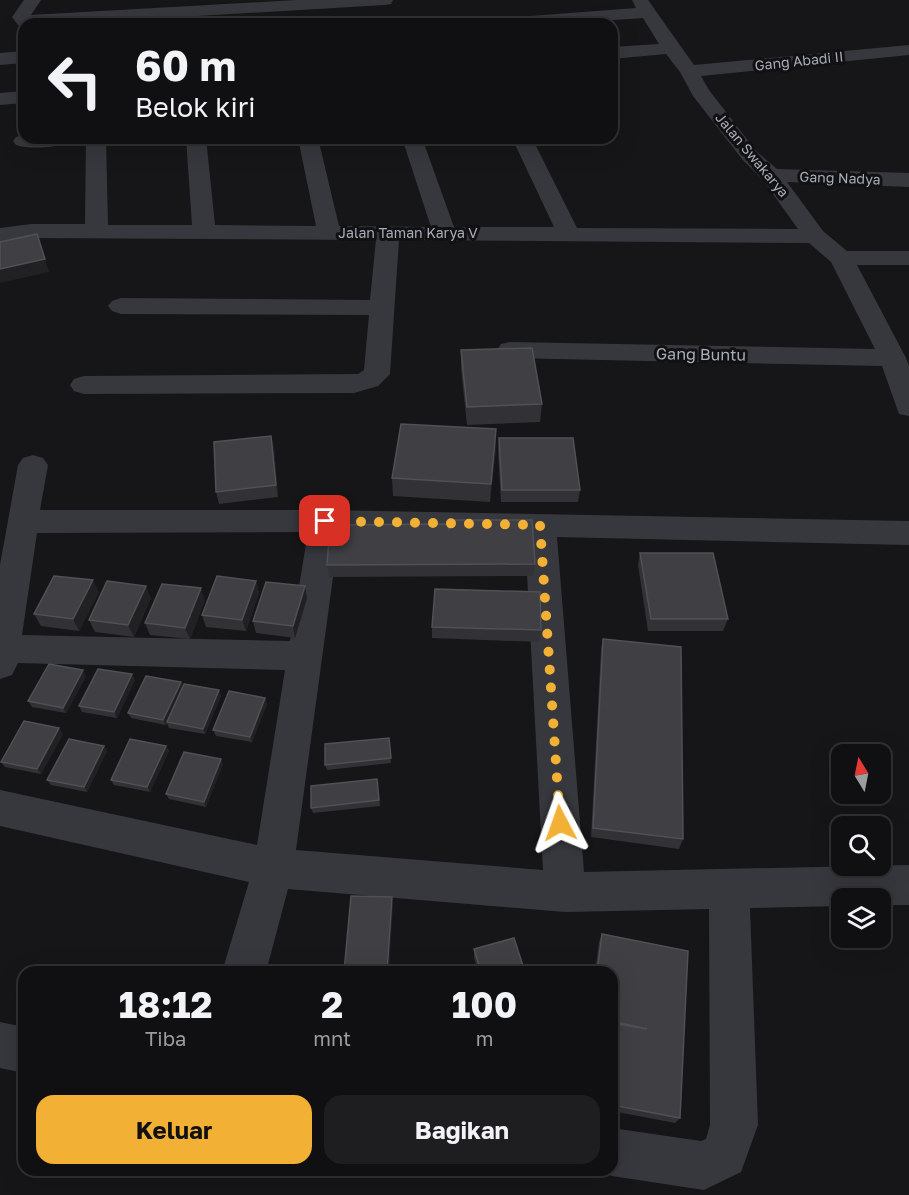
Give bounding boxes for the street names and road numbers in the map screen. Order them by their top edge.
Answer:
street label: Gang Abadi II [754,47,844,74]
street label: Jalan Swakarya [712,109,793,200]
street label: Gang Nadya [799,168,881,187]
street label: Jalan Taman Karya V [338,224,478,241]
street label: Gang Buntu [656,343,746,365]

